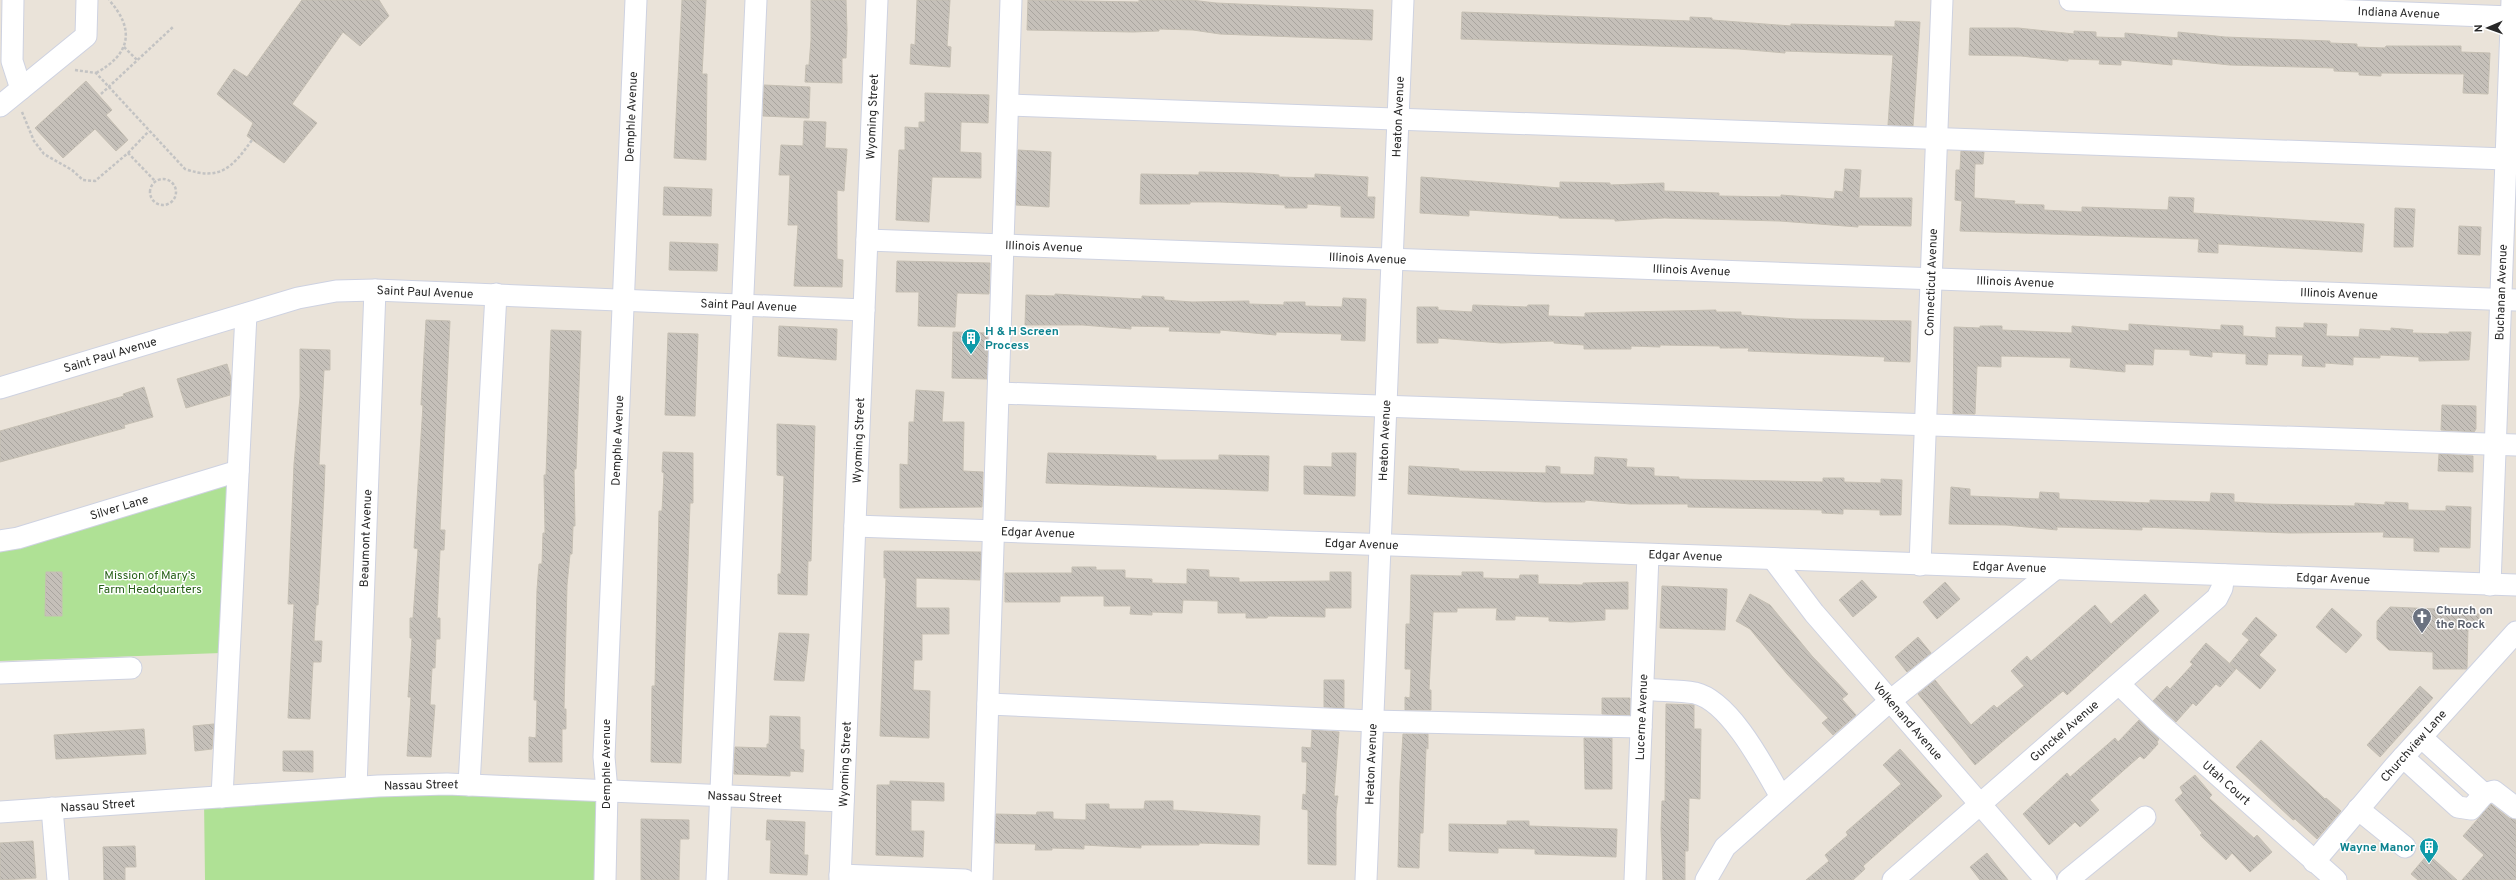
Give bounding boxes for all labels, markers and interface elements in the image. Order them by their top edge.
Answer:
street label: Indiana Avenue [2357,4,2440,23]
north arrow [2468,8,2508,48]
text: N [2472,24,2486,33]
street label: Demphle Avenue [622,71,642,162]
street label: Wyoming Street [863,74,883,160]
street label: Heaton Avenue [1389,76,1409,158]
street label: Connecticut Avenue [1922,228,1942,337]
street label: Illinois Avenue [1005,238,1083,257]
street label: Buchanan Avenue [2492,244,2512,341]
street label: Illinois Avenue [1329,250,1407,269]
street label: Illinois Avenue [1652,262,1731,280]
street label: Illinois Avenue [1976,273,2054,292]
street label: Saint Paul Avenue [376,283,474,303]
street label: Illinois Avenue [2300,285,2378,304]
street label: Saint Paul Avenue [700,296,797,316]
place label: H & H Screen Process [985,324,1059,354]
building icon: H & H Screen Process [960,327,982,355]
street label: Saint Paul Avenue [62,334,159,377]
street label: Demphle Avenue [608,395,628,486]
street label: Wyoming Street [850,397,869,484]
street label: Heaton Avenue [1376,399,1395,481]
street label: Beaumont Avenue [357,489,376,588]
street label: Silver Lane [88,492,151,525]
street label: Edgar Avenue [1001,524,1075,543]
street label: Edgar Avenue [1324,536,1399,554]
street label: Edgar Avenue [1648,547,1723,566]
street label: Edgar Avenue [1972,559,2047,577]
park label: Mission of Mary’s Farm Headquarters [98,568,202,598]
street label: Edgar Avenue [2296,570,2370,589]
place label: Church on the Rock [2436,603,2493,633]
church icon: Church on the Rock [2411,606,2433,634]
street label: Lucerne Avenue [1633,674,1652,761]
street label: Volkenand Avenue [1869,679,1946,764]
street label: Gunckel Avenue [2027,697,2103,766]
street label: Churchview Lane [2378,707,2451,786]
street label: Demphle Avenue [599,719,615,809]
street label: Wyoming Street [836,721,856,807]
street label: Heaton Avenue [1362,723,1382,805]
street label: Utah Court [2198,758,2253,809]
street label: Nassau Street [384,777,459,795]
street label: Nassau Street [707,788,782,807]
street label: Nassau Street [60,796,136,817]
building icon: Wayne Manor [2418,836,2440,864]
place label: Wayne Manor [2340,840,2415,856]

